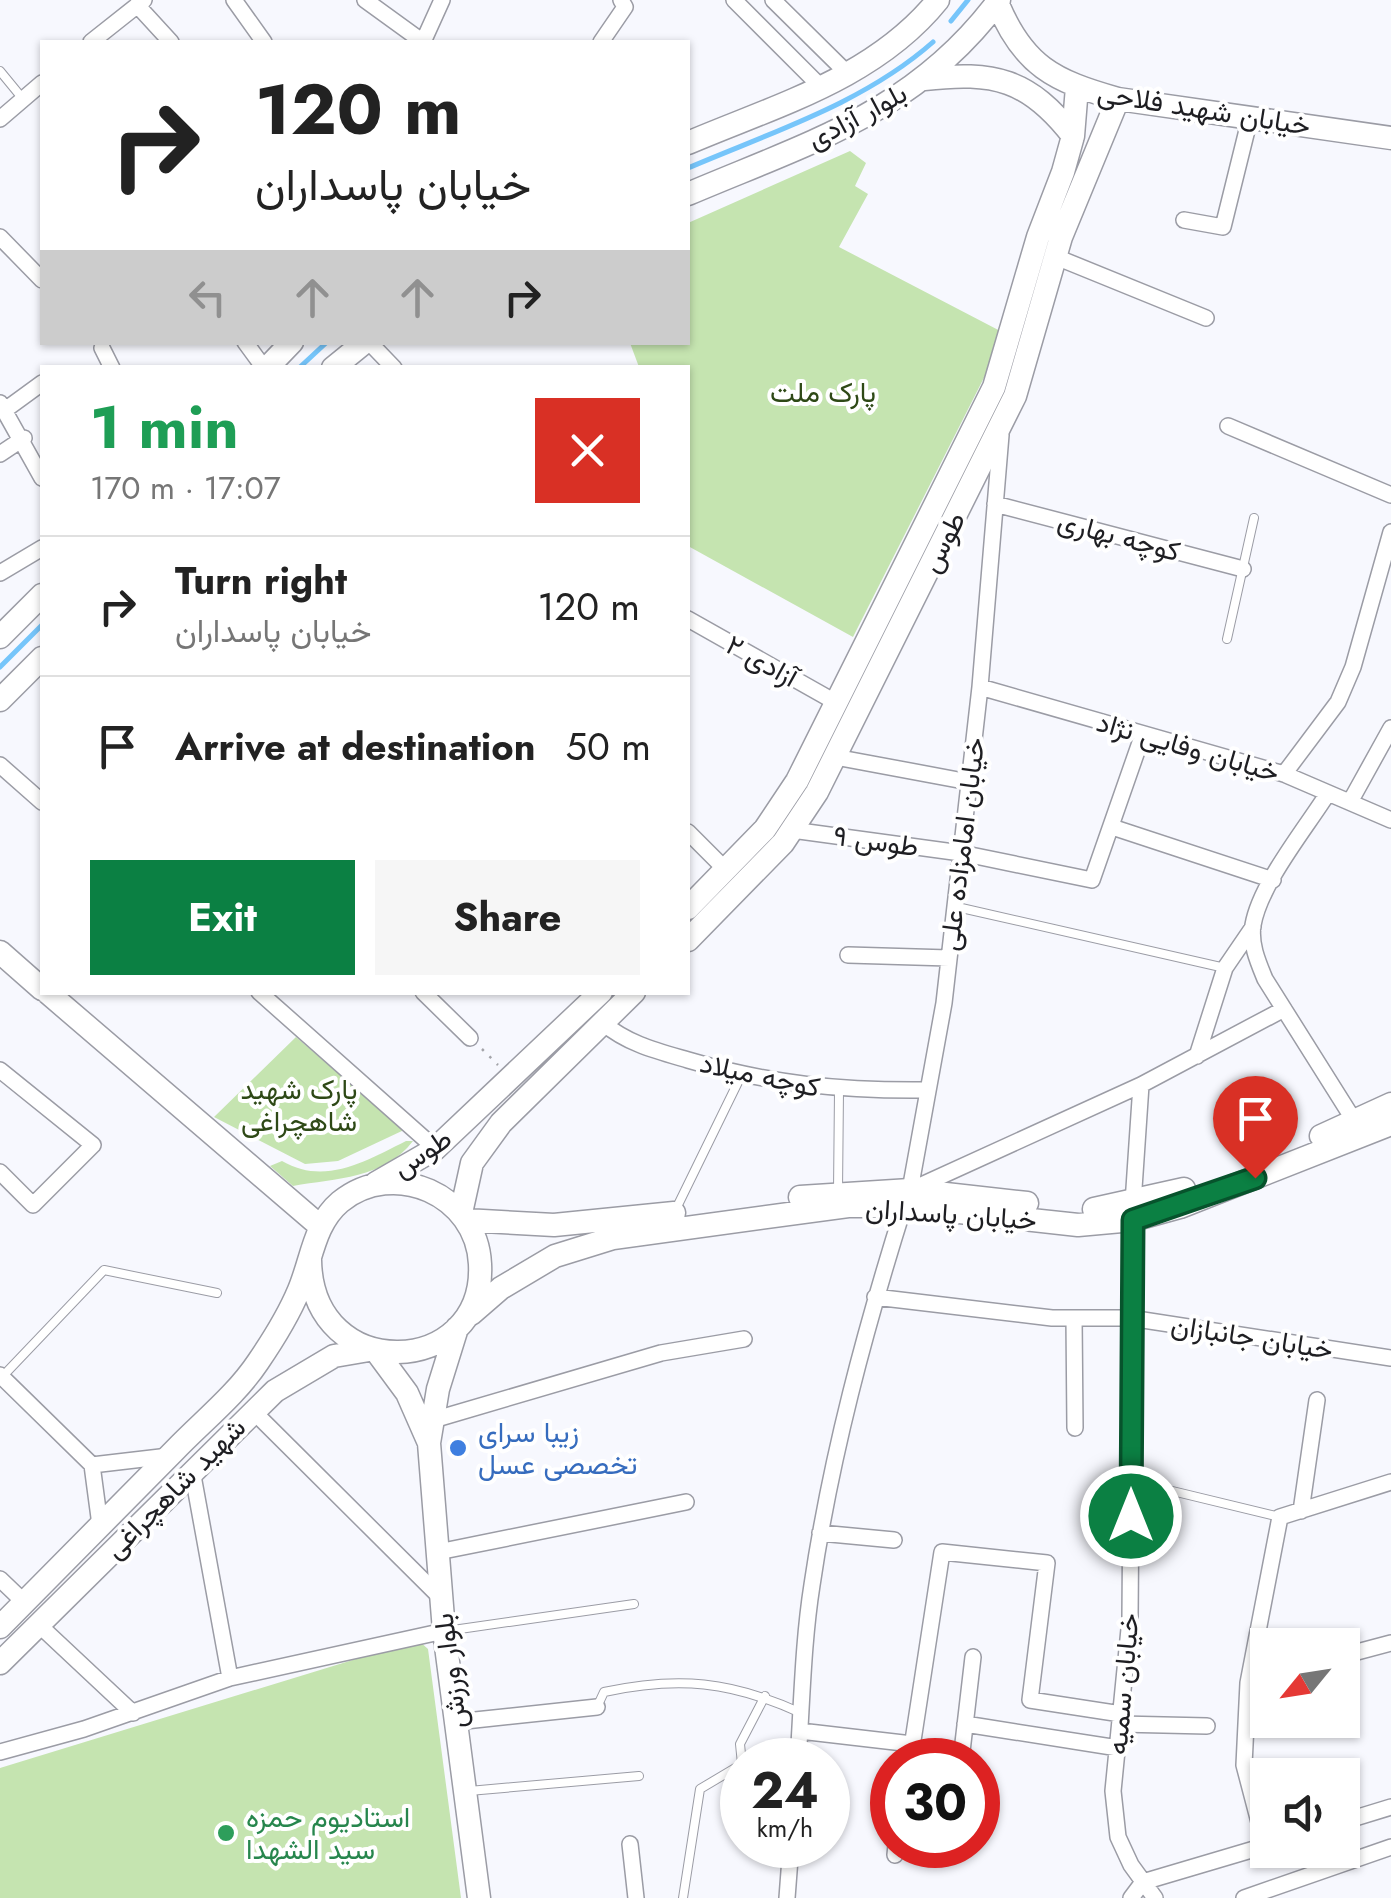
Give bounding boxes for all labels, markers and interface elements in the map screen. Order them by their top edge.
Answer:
text: 120 m [255,59,461,160]
street label: خیابان شهید فلاحی [1094,72,1314,146]
street label: بلوار آزادی [800,73,914,159]
icon: right [90,80,220,210]
text: خیابان پاسداران [255,152,531,217]
icon: left [180,270,235,325]
icon: ahead [285,270,340,325]
icon: ahead [390,270,445,325]
icon: right [495,270,550,325]
park label: پارک ملت [770,372,876,413]
text: 1 min [90,384,239,471]
button: close [535,398,640,503]
text: 170 m · 17:07 [90,465,281,511]
street label: کوچه بهاری [1053,500,1185,572]
street label: طوس [910,504,976,580]
text: Turn right [175,553,347,608]
icon: right [90,579,145,634]
text: 120 m [537,579,640,634]
text: خیابان پاسداران [175,608,371,654]
street label: آزادی ۲ [718,624,808,699]
street label: خیابان وفایی نژاد [1092,701,1284,793]
icon: arrive [90,719,145,774]
text: Arrive at destination [175,719,536,774]
text: 50 m [566,719,651,774]
street label: خیابان امامزاده علی [929,735,995,953]
street label: طوس ۹ [831,815,921,867]
button: Exit [90,860,355,975]
button: Share [375,860,640,975]
street label: کوچه میلاد [696,1042,824,1108]
park label: پارک شهید شاهچراغی [240,1069,358,1142]
pin [1213,1076,1298,1179]
icon: arrive [1228,1091,1283,1146]
street label: طوس [384,1118,460,1188]
street label: خیابان پاسداران [864,1188,1038,1240]
street label: خیابان جانبازان [1168,1304,1336,1370]
street label: شهید شاهچراغی [95,1408,255,1568]
place label: زیبا سرای تخصصی عسل [478,1412,637,1485]
marker: زیبا سرای تخصصی عسل [447,1437,469,1459]
position arrow [1079,1464,1183,1568]
street label: بلوار ورزش [423,1611,477,1731]
street label: خیابان سمیه [1096,1611,1150,1757]
north arrow [1250,1628,1360,1738]
map controls [1250,1628,1360,1868]
speed limit sign: 30 [870,1738,1000,1868]
text: 24 [751,1754,819,1827]
button: sound [1250,1758,1360,1868]
place label: استادیوم حمزه سید الشهدا [246,1797,410,1870]
text: km/h [757,1810,813,1846]
marker: استادیوم حمزه سید الشهدا [215,1822,237,1844]

